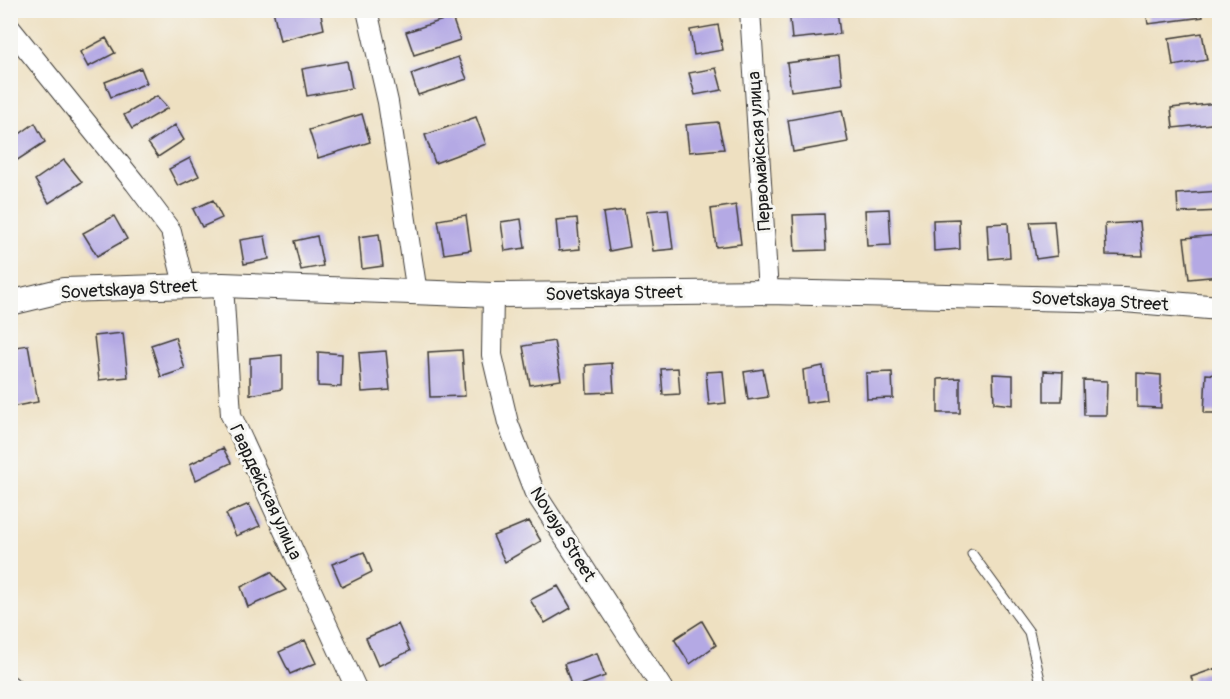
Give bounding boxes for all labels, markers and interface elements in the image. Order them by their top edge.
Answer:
street label: Первомайская улица [742,71,777,231]
street label: Sovetskaya Street [60,274,199,305]
street label: Sovetskaya Street [545,281,683,306]
street label: Sovetskaya Street [1031,286,1170,317]
street label: Гвардейская улица [224,421,307,564]
street label: Novaya Street [524,483,601,586]

